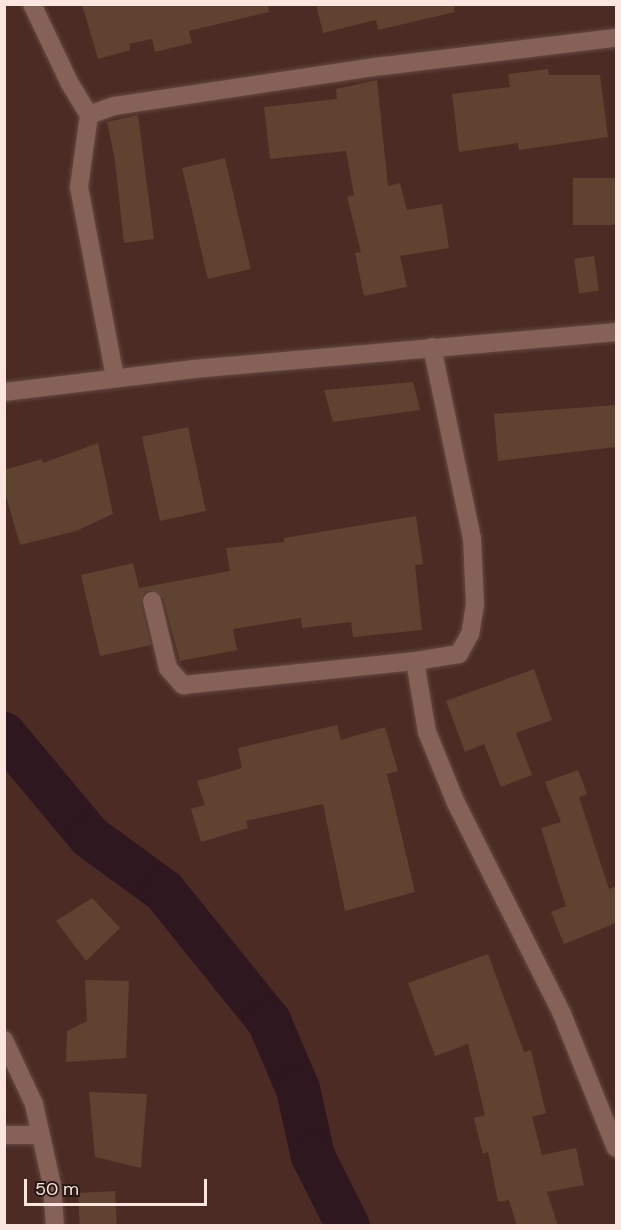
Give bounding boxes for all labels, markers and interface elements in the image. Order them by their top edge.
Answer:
scale bar [27,1167,210,1205]
text: 50 m [35,1177,79,1201]

